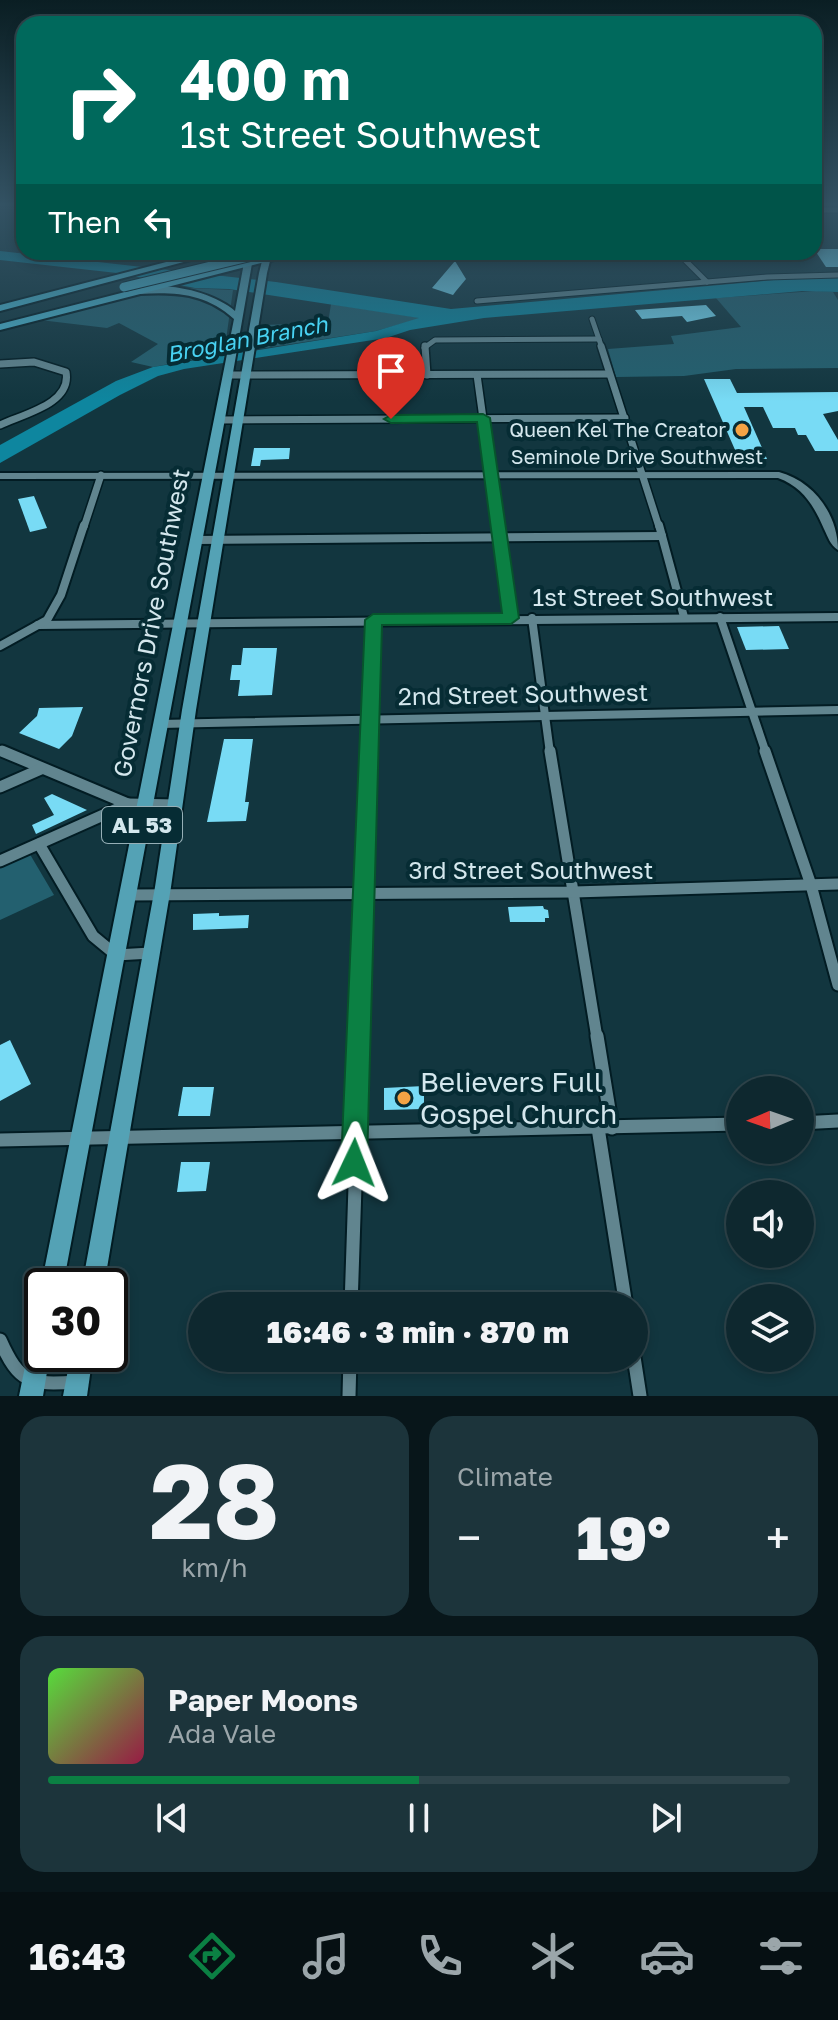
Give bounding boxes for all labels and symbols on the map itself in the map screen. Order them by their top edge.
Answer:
water label: Broglan Branch [164,309,331,367]
pin [357,337,425,419]
place label: Queen Kel The Creator [509,417,726,441]
marker: Queen Kel The Creator [733,421,751,439]
street label: Seminole Drive Southwest [511,444,763,468]
street label: Governors Drive Southwest [106,466,195,779]
street label: 1st Street Southwest [533,582,773,611]
street label: 2nd Street Southwest [398,677,648,710]
road number: AL 53 [102,807,182,843]
street label: 3rd Street Southwest [409,855,653,884]
place label: Believers Full Gospel Church [420,1065,617,1130]
north arrow [726,1076,814,1164]
marker: Believers Full Gospel Church [395,1089,413,1107]
position arrow [312,1121,396,1205]
speed limit sign: 30 [24,1268,128,1372]

